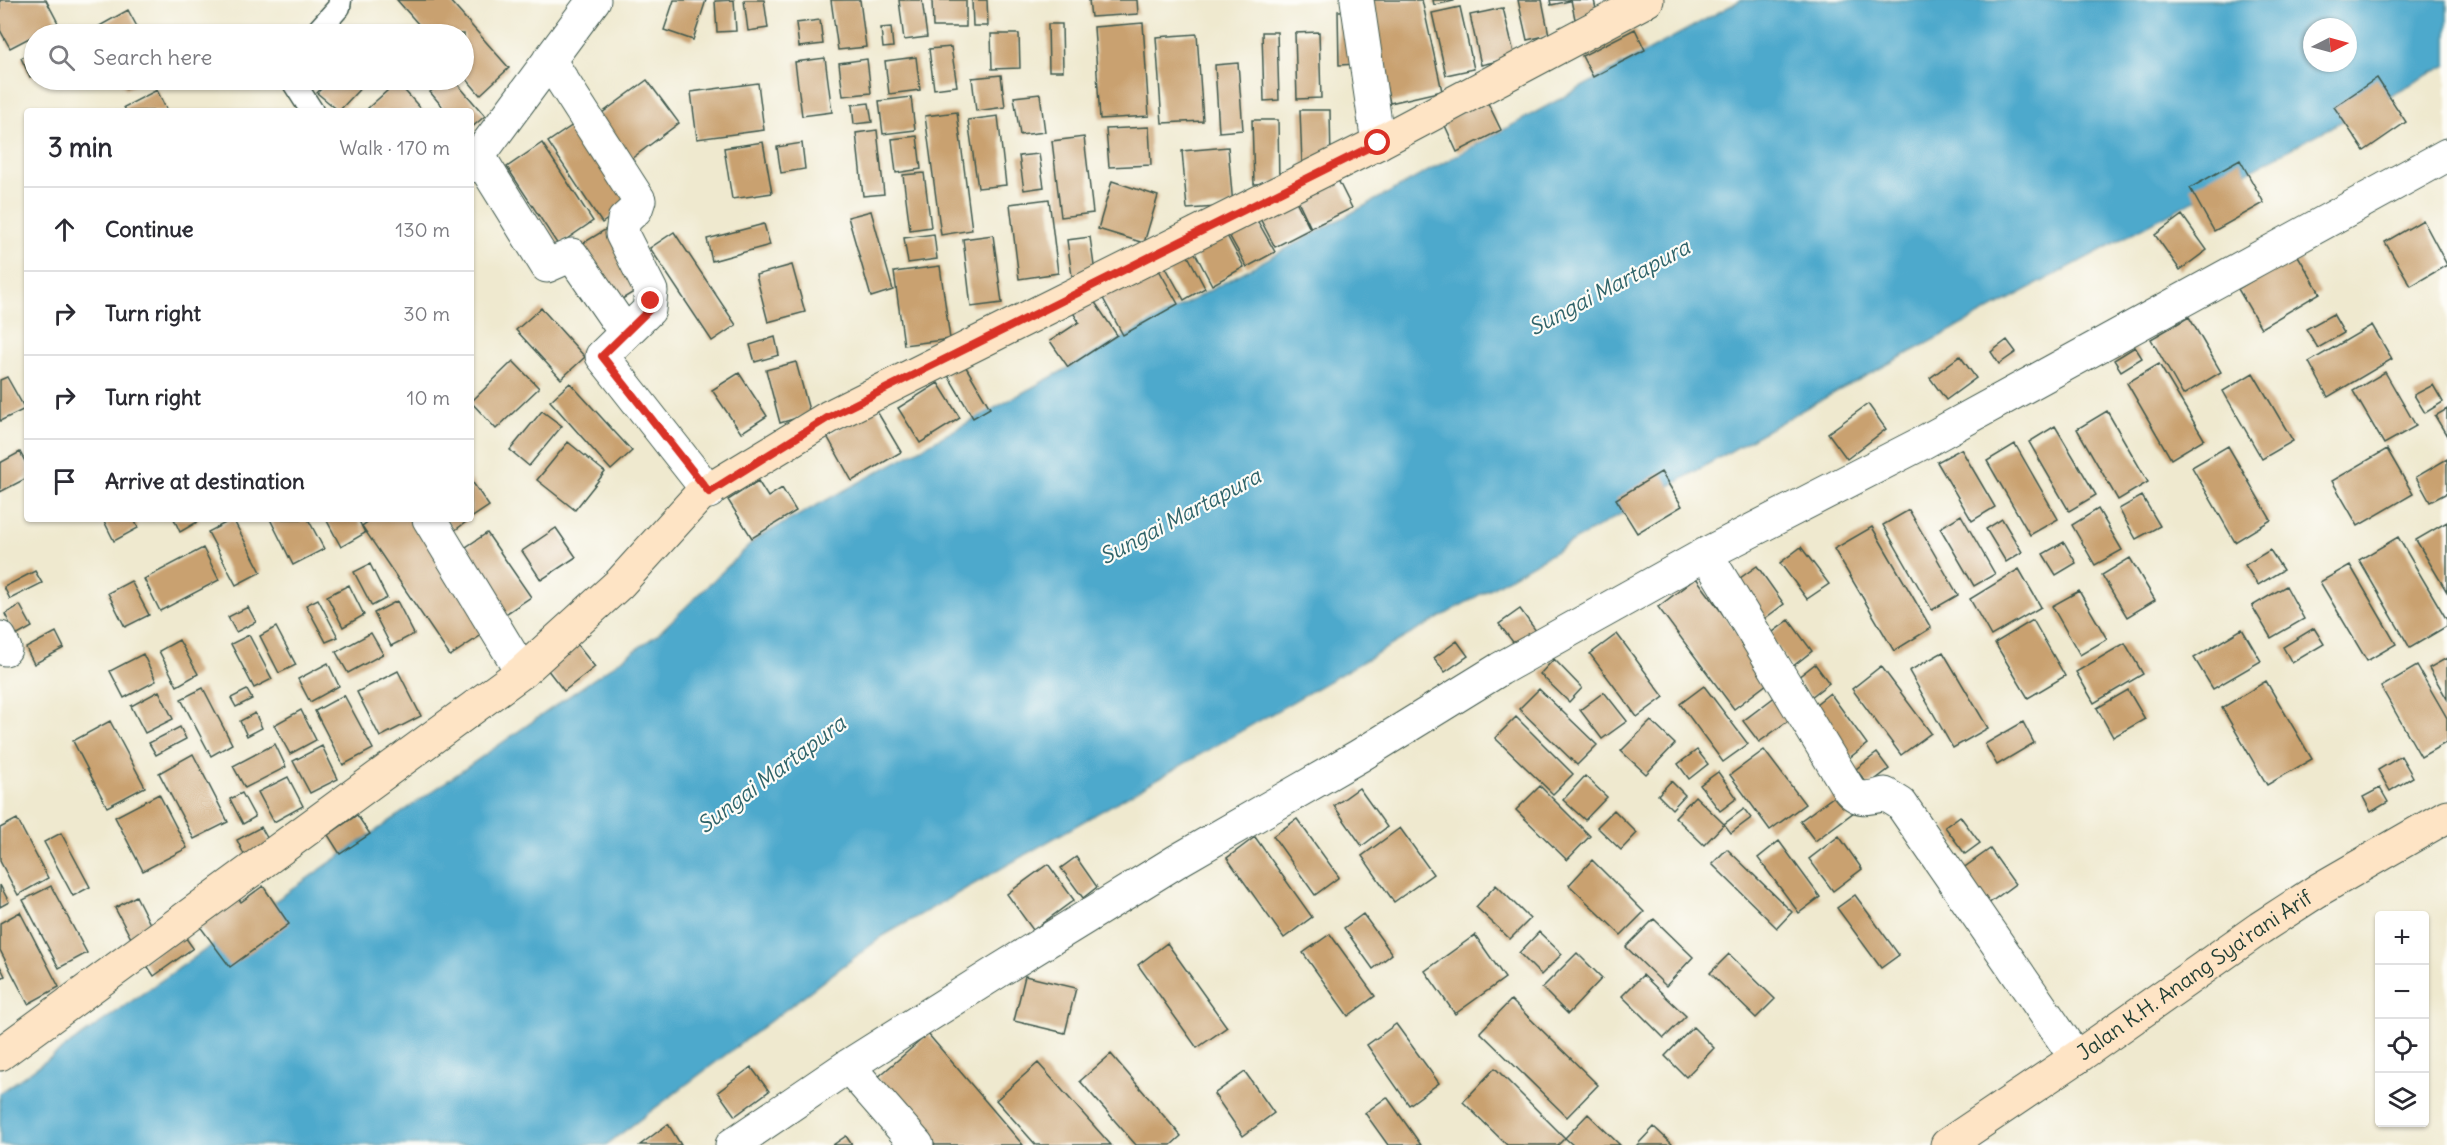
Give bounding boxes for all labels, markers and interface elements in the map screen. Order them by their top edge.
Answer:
north arrow [2303,18,2357,72]
search box [24,24,474,90]
icon: search [45,41,78,74]
text: Search here [93,43,212,71]
route start [1364,129,1390,155]
text: 3 min [48,131,113,164]
text: Walk · 170 m [339,135,450,160]
icon: ahead [48,213,81,246]
text: Continue [105,215,194,243]
text: 130 m [395,217,450,242]
water label: Sungai Martapura [1524,232,1696,341]
route end [637,287,663,313]
icon: right [48,297,81,330]
text: Turn right [105,299,201,327]
text: 30 m [403,301,450,326]
icon: right [48,381,81,414]
text: Turn right [105,383,201,411]
text: 10 m [407,385,450,410]
water label: Sungai Martapura [1095,461,1267,570]
icon: arrive [48,465,81,498]
text: Arrive at destination [105,467,305,495]
water label: Sungai Martapura [691,708,852,839]
street label: Jalan K.H. Anang Sya'rani Arif [2071,883,2318,1066]
map controls [2375,911,2429,1127]
button: + [2375,911,2429,965]
button: − [2375,965,2429,1019]
button: locate [2375,1019,2429,1073]
button: layers [2375,1073,2429,1127]

